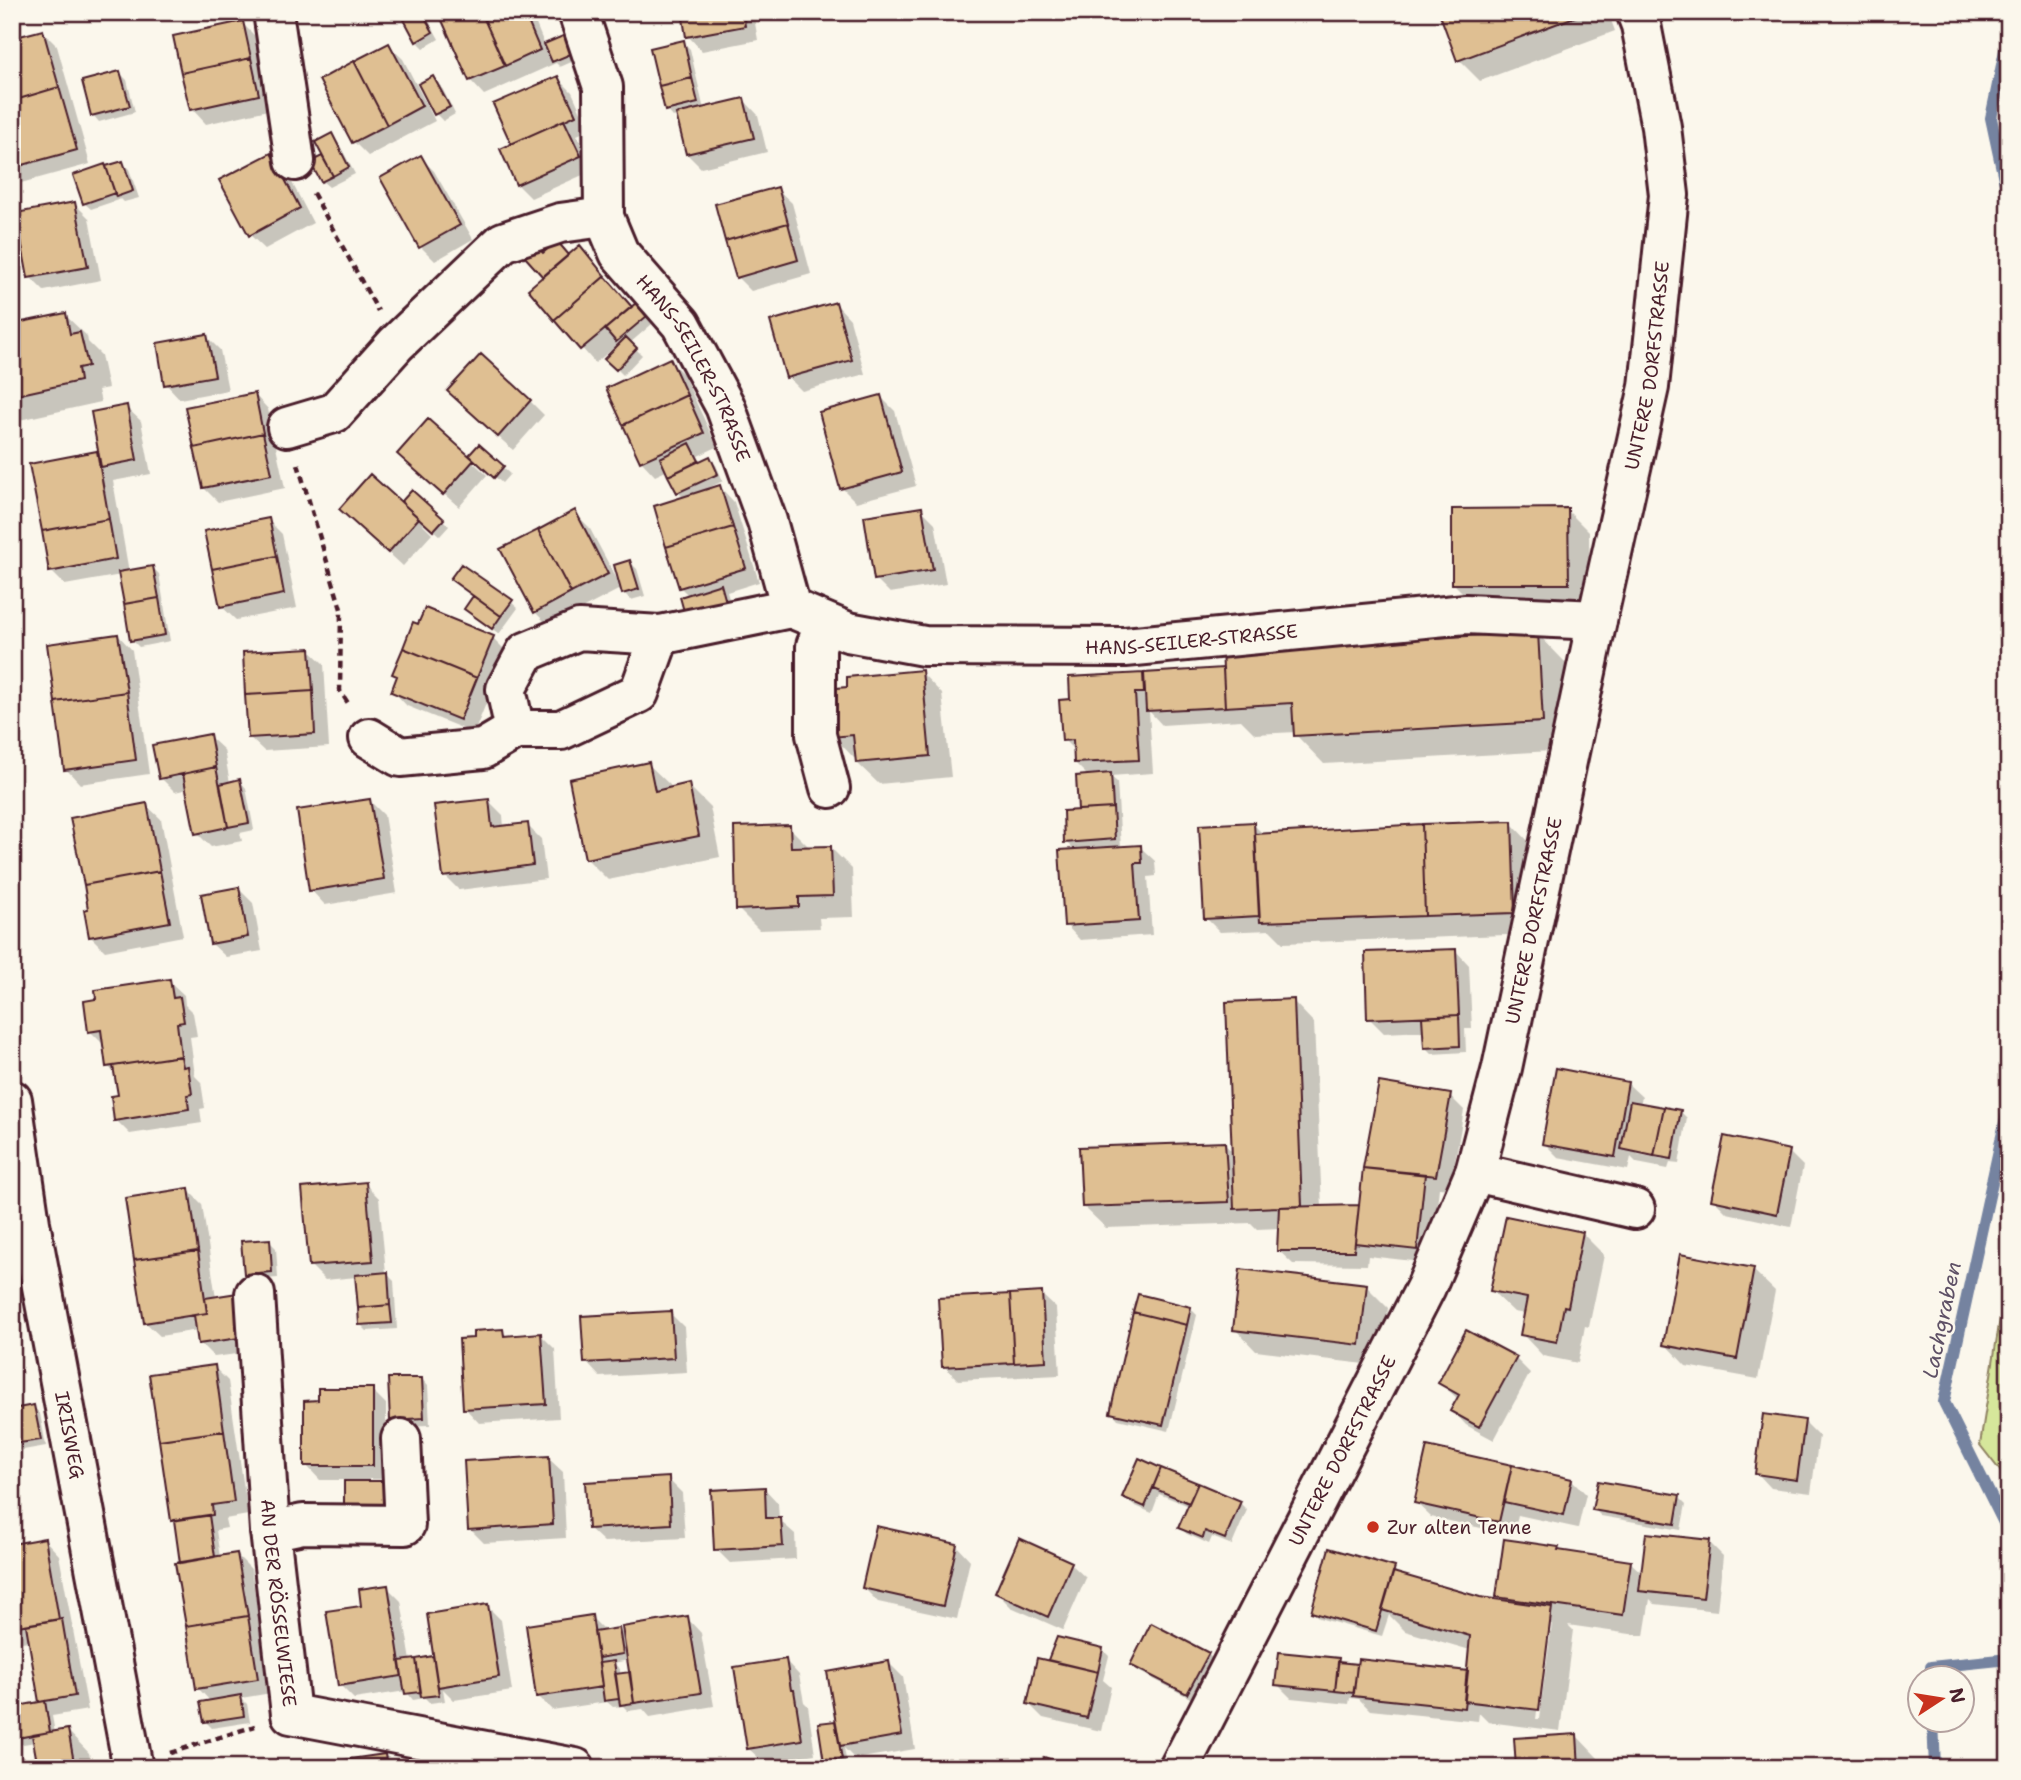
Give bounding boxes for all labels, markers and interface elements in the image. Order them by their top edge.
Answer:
street label: UNTERE DORFSTRASSE [1618,260,1675,472]
street label: HANS-SEILER-STRASSE [631,269,757,465]
street label: HANS-SEILER-STRASSE [1085,618,1299,660]
street label: UNTERE DORFSTRASSE [1499,814,1567,1026]
water label: Lachgraben [1916,1259,1968,1381]
street label: UNTERE DORFSTRASSE [1283,1351,1401,1550]
street label: IRISWEG [50,1389,91,1481]
street label: AN DER RÖSSELWIESE [256,1498,303,1708]
place label: Zur alten Tenne [1387,1515,1532,1540]
marker: Zur alten Tenne [1365,1519,1381,1535]
north arrow [1906,1664,1976,1734]
text: N [1943,1686,1971,1706]

